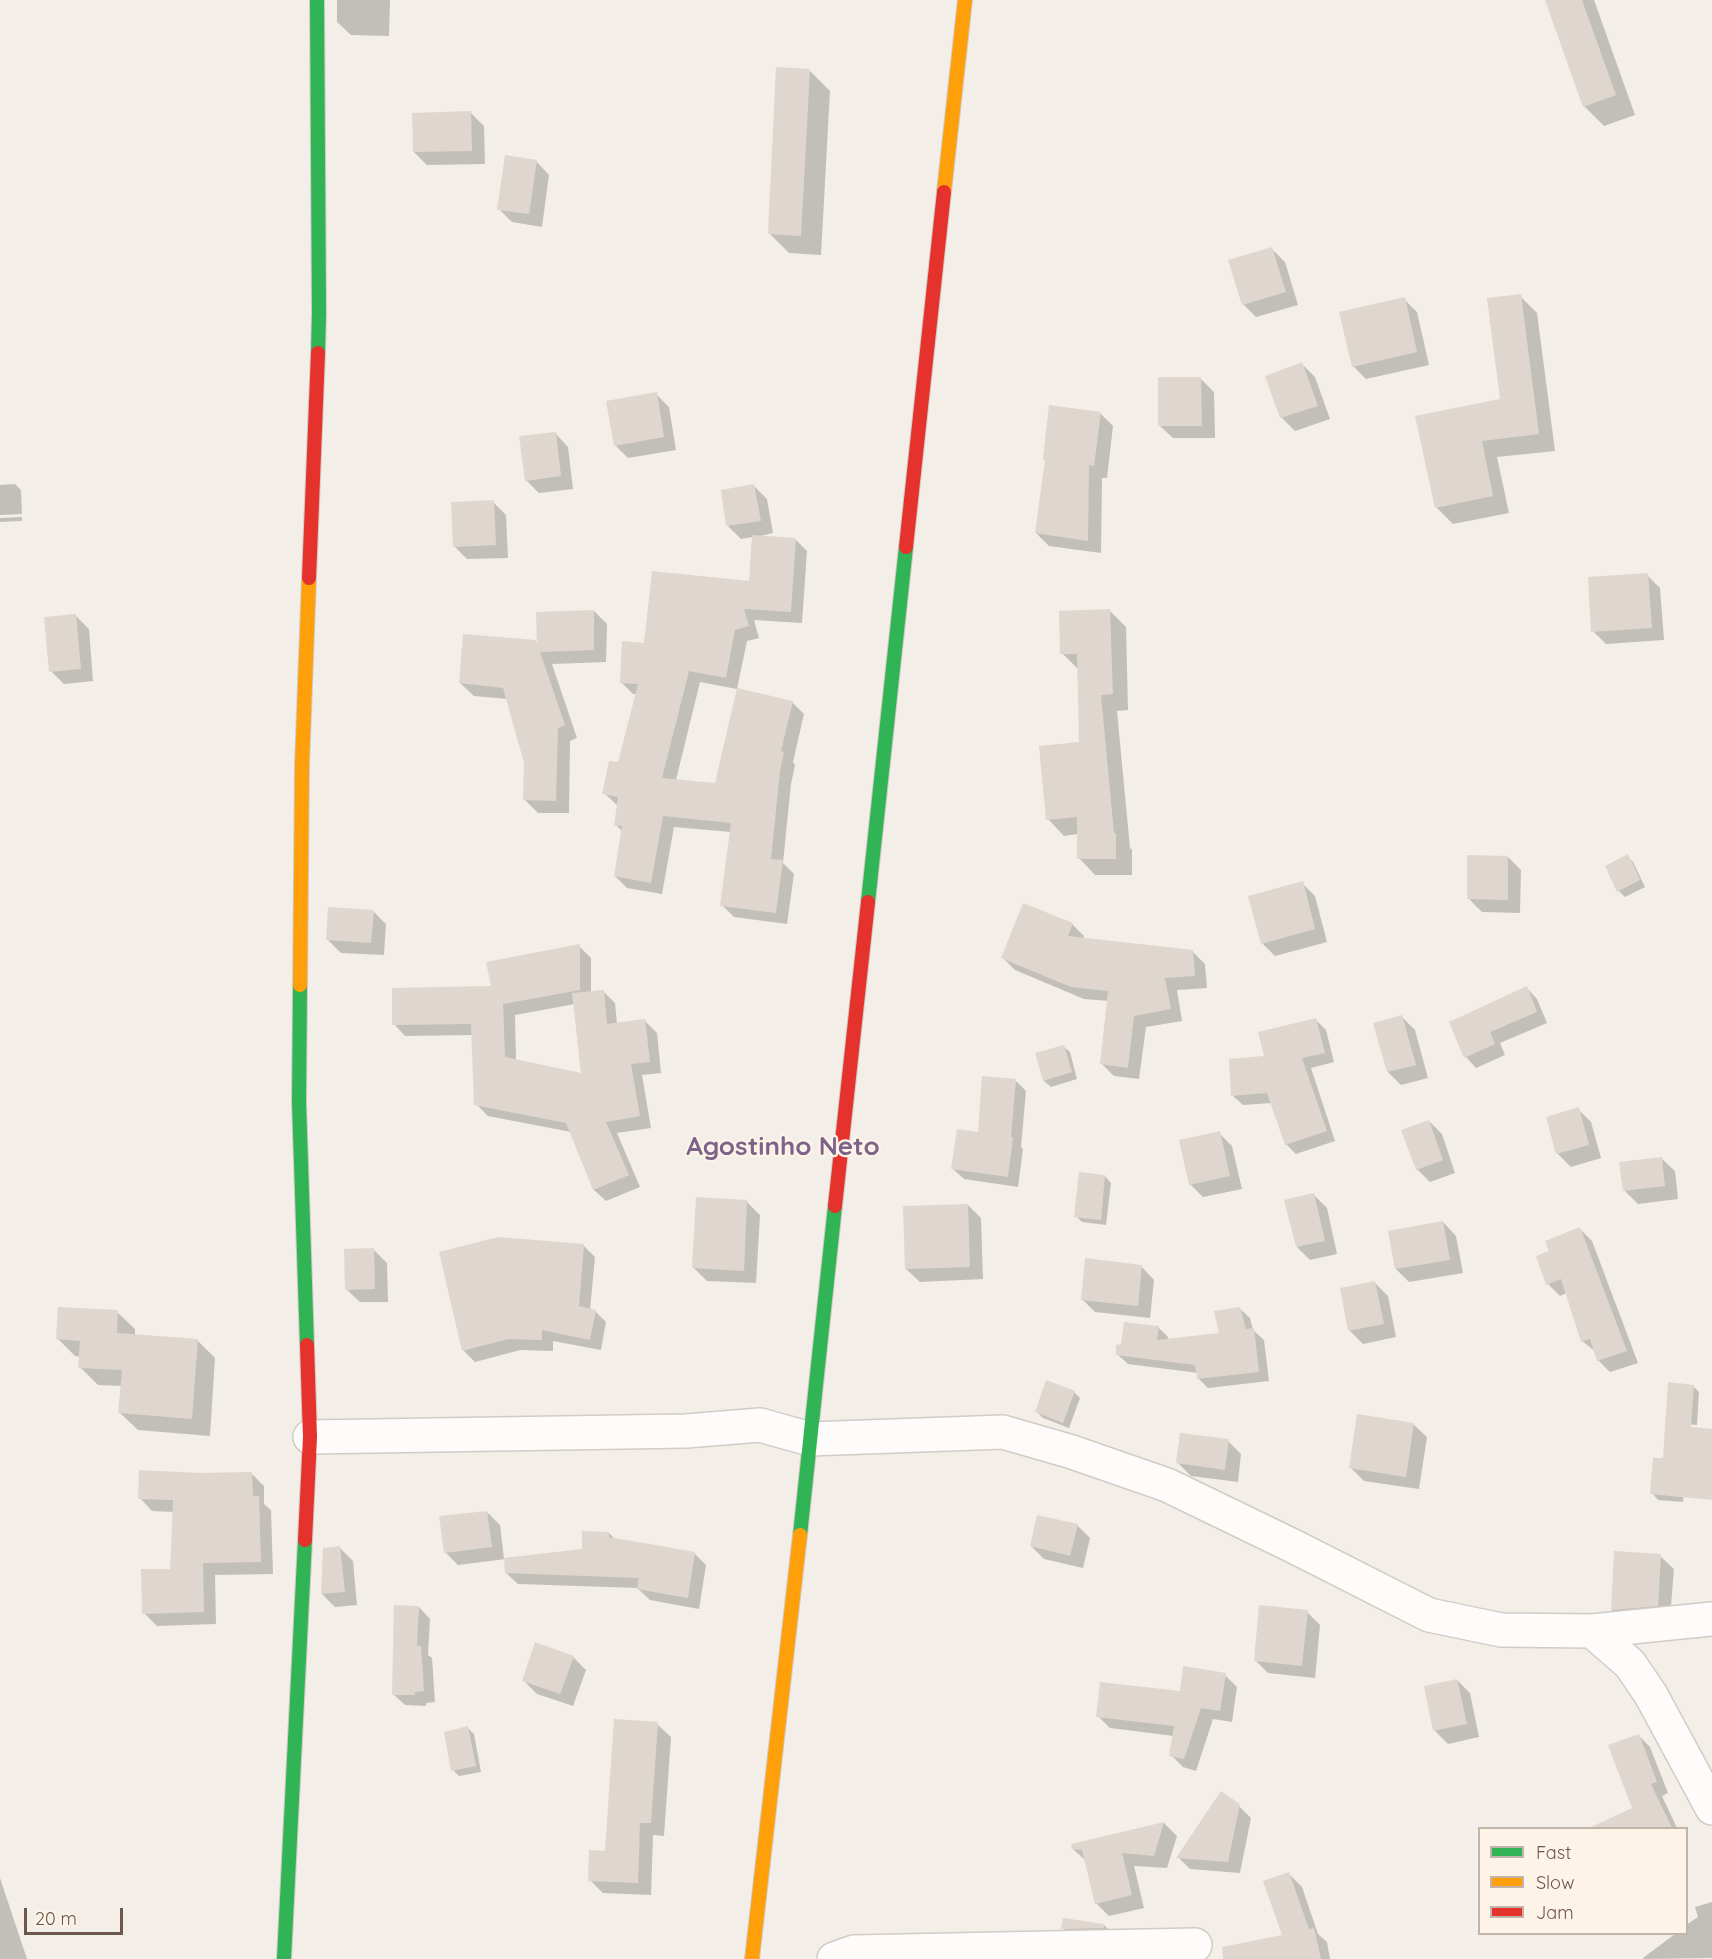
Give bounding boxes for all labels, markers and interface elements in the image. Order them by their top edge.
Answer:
district label: Agostinho Neto [686,1131,880,1163]
legend [1478,1827,1688,1935]
text: Fast [1536,1841,1571,1864]
text: Slow [1536,1871,1574,1894]
scale bar [27,1896,126,1934]
text: Jam [1536,1901,1574,1924]
text: 20 m [35,1907,77,1930]

